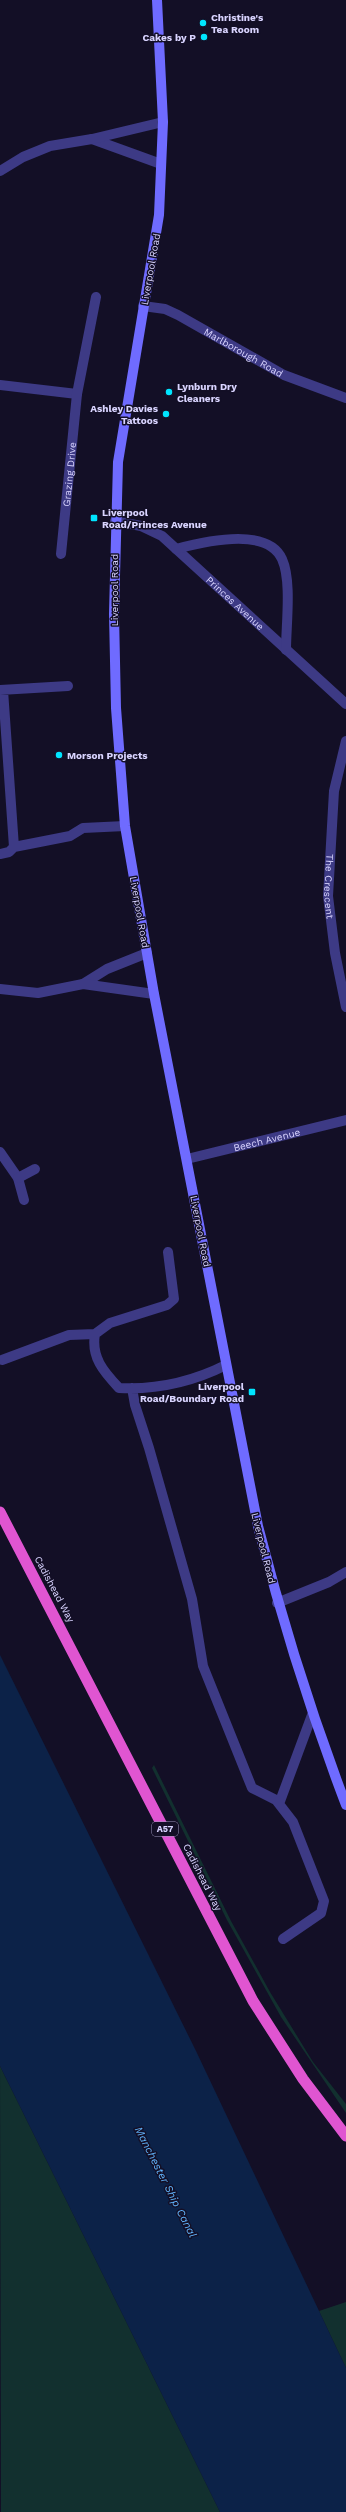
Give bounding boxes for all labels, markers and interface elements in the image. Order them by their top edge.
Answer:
place label: Christine's Tea Room [211,12,264,35]
marker: Christine's Tea Room [198,18,208,28]
place label: Cakes by P [143,32,196,43]
marker: Cakes by P [199,32,209,42]
street label: Liverpool Road [139,232,162,306]
street label: Marlborough Road [202,326,285,379]
place label: Lynburn Dry Cleaners [177,381,237,404]
marker: Lynburn Dry Cleaners [164,387,174,397]
place label: Ashley Davies Tattoos [90,403,159,426]
marker: Ashley Davies Tattoos [161,409,171,419]
street label: Grazing Drive [61,441,78,507]
place label: Liverpool Road/Princes Avenue [102,507,207,530]
marker: Liverpool Road/Princes Avenue [89,513,99,523]
street label: Liverpool Road [109,554,120,626]
street label: Princes Avenue [204,574,266,633]
marker: Morson Projects [54,750,64,760]
place label: Morson Projects [67,750,148,761]
street label: The Crescent [322,854,336,920]
street label: Liverpool Road [128,875,151,949]
street label: Beech Avenue [232,1126,301,1153]
street label: Liverpool Road [188,1194,213,1268]
place label: Liverpool Road/Boundary Road [140,1381,245,1404]
marker: Liverpool Road/Boundary Road [247,1387,257,1397]
street label: Liverpool Road [249,1512,278,1585]
street label: Cadishead Way [32,1554,77,1625]
road number: A57 [152,1822,178,1836]
street label: Cadishead Way [181,1842,225,1913]
water label: Manchester Ship Canal [132,2125,200,2241]

